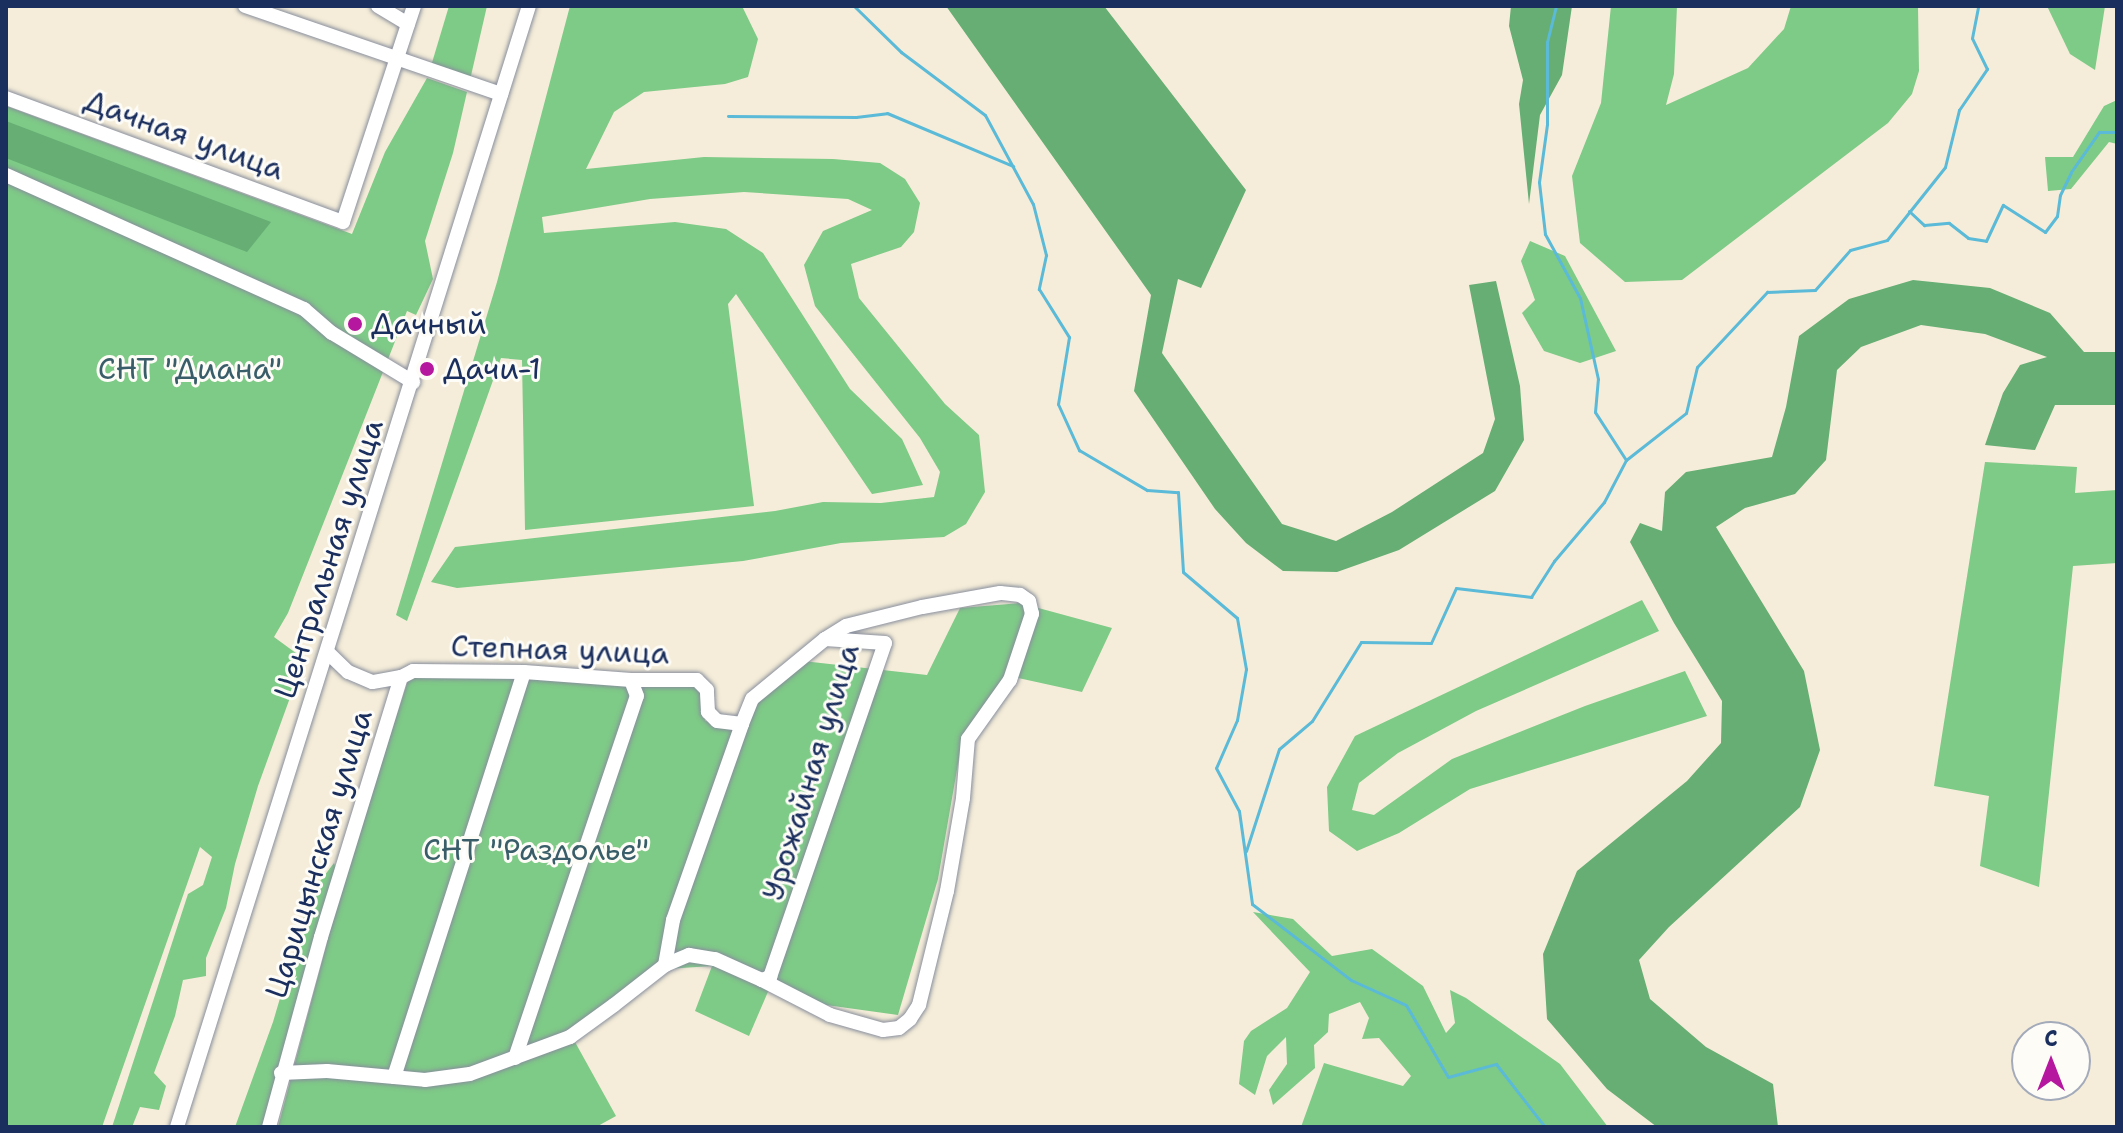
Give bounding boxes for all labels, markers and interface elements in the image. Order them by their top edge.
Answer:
street label: Дачная улица [79,82,289,188]
place label: Дачный [371,306,486,342]
marker: Дачный [346,315,364,333]
park label: СНТ "Диана" [98,351,282,387]
place label: Дачи-1 [443,351,541,387]
marker: Дачи-1 [418,360,436,378]
street label: Центральная улица [267,415,391,703]
street label: Степная улица [450,628,670,672]
street label: Урожайная улица [755,639,867,905]
street label: Царицынская улица [258,705,380,1003]
park label: СНТ "Раздолье" [423,832,649,868]
north arrow [2011,1021,2091,1101]
text: С [2044,1024,2058,1053]

